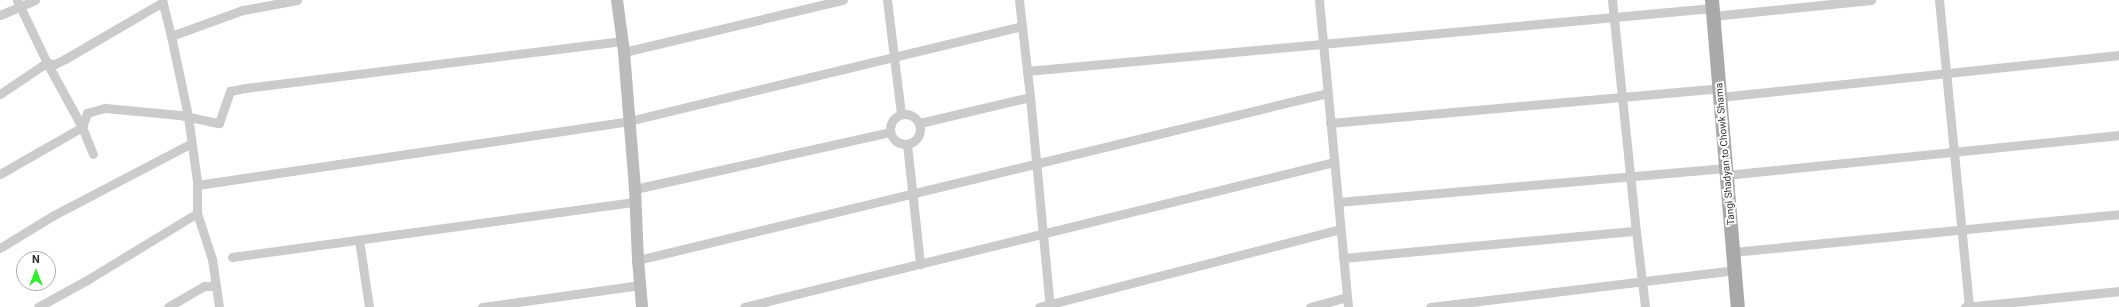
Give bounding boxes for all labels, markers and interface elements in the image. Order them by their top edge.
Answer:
street label: Tangi Shadyan to Chowk Shama [1713,82,1737,226]
north arrow [16,251,56,291]
text: N [32,253,40,266]

